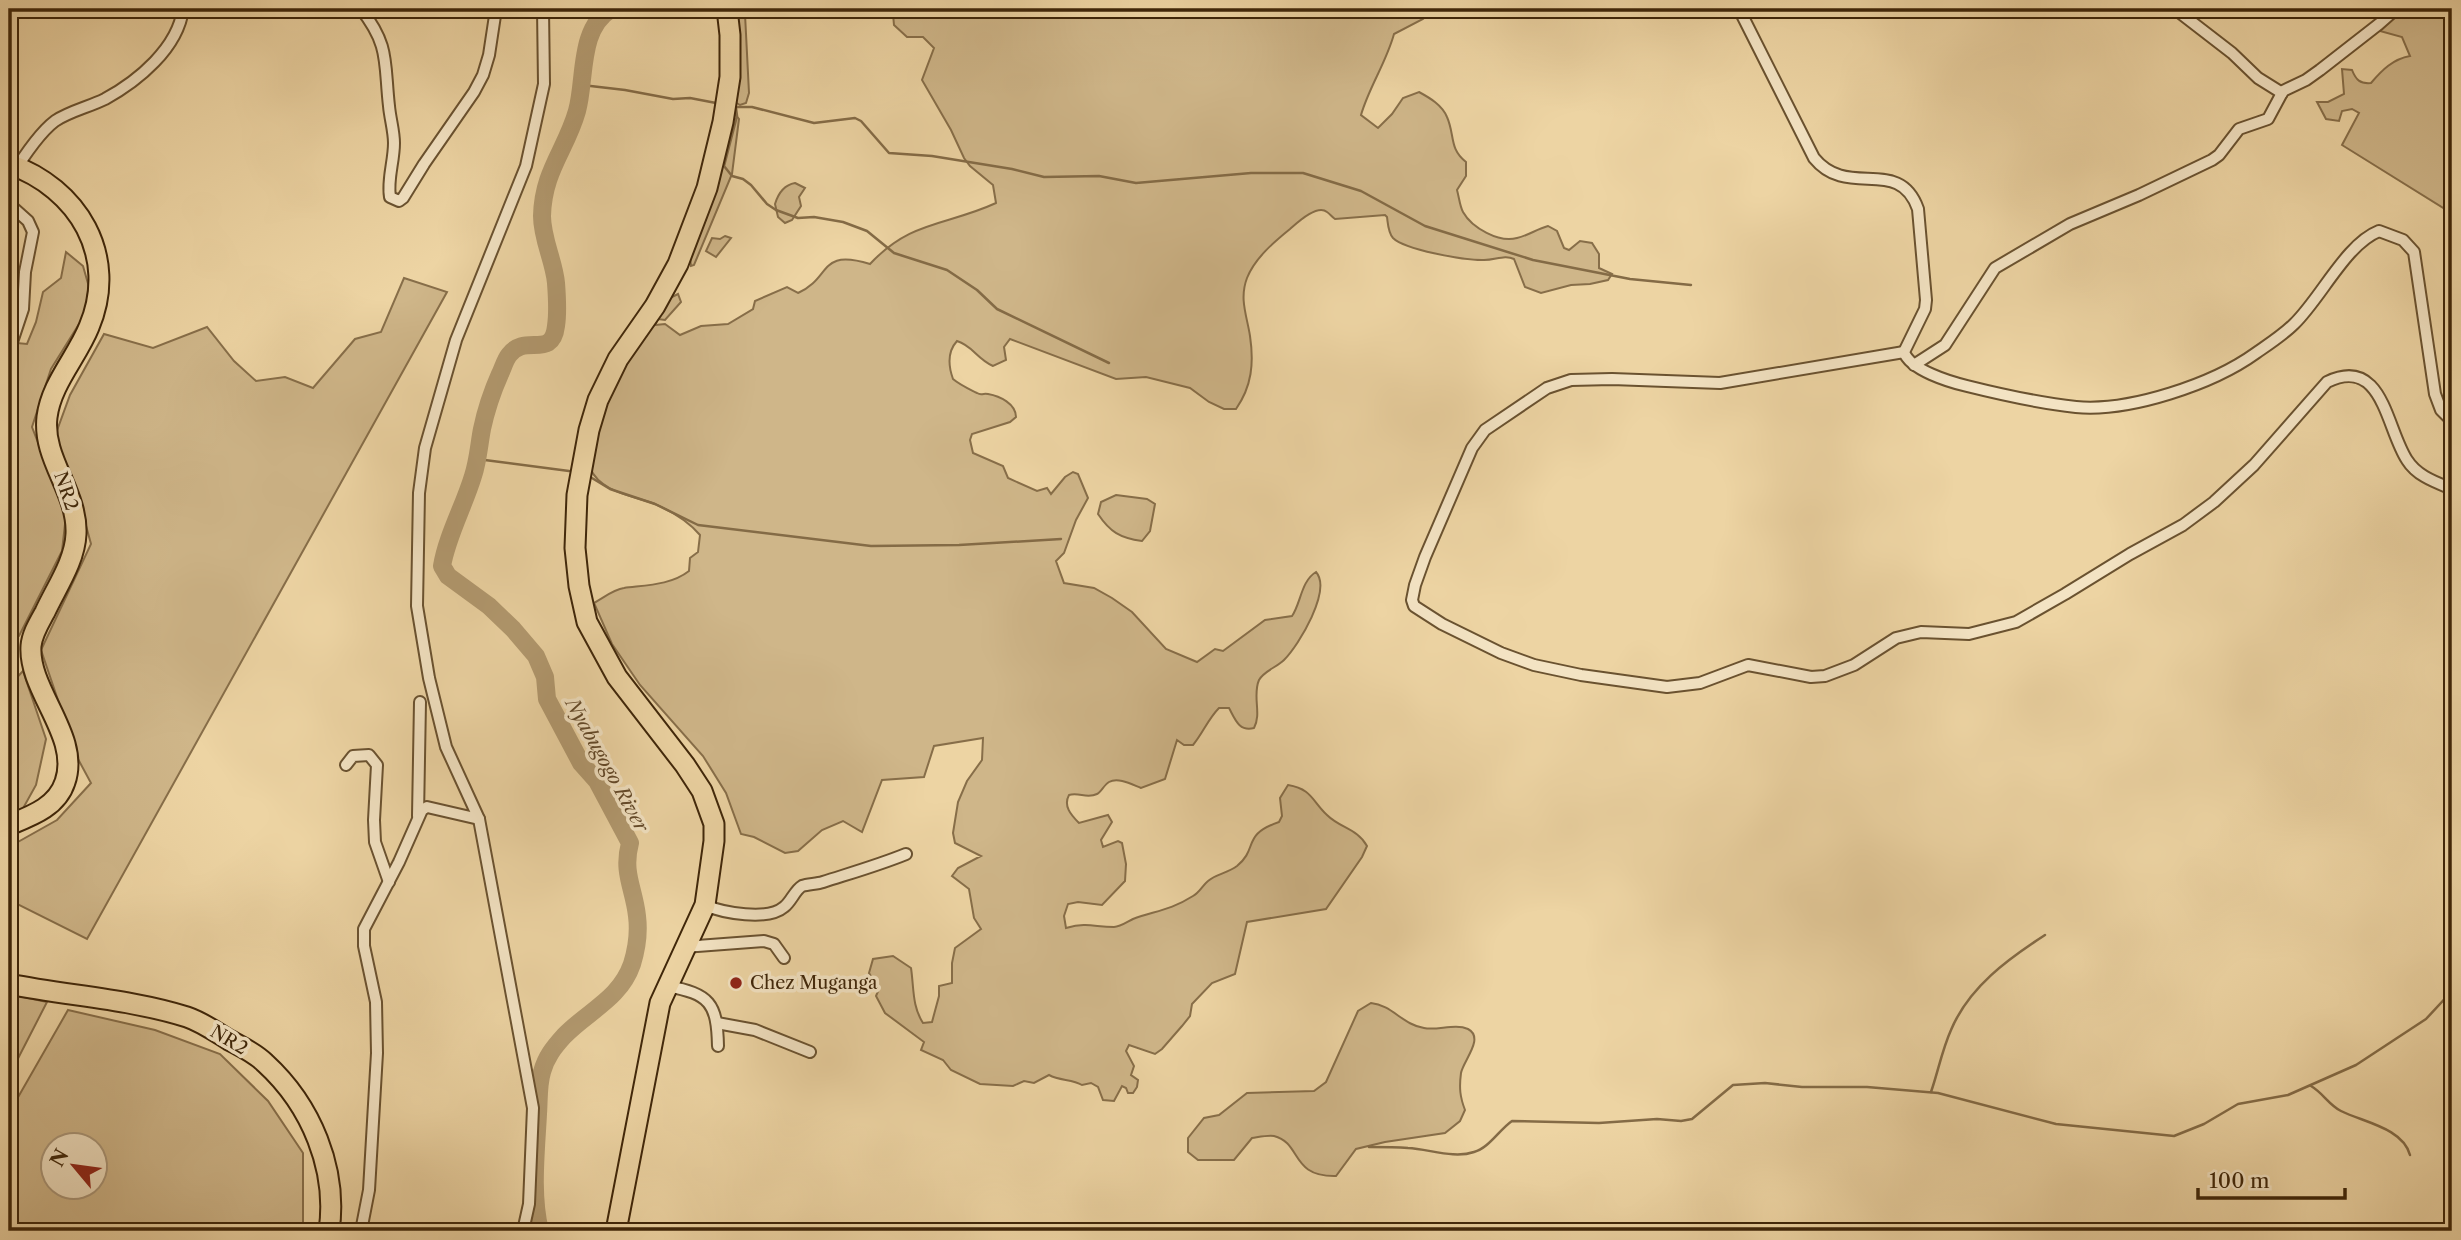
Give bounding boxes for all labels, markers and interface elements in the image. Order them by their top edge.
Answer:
street label: NR2 [49,469,83,513]
water label: Nyabugogo River [560,692,654,837]
place label: Chez Muganga [750,972,878,994]
marker: Chez Muganga [728,975,744,991]
street label: NR2 [206,1020,252,1060]
north arrow [38,1132,108,1202]
text: N [46,1145,74,1171]
scale bar [2198,1156,2346,1200]
text: 100 m [2209,1168,2270,1193]

